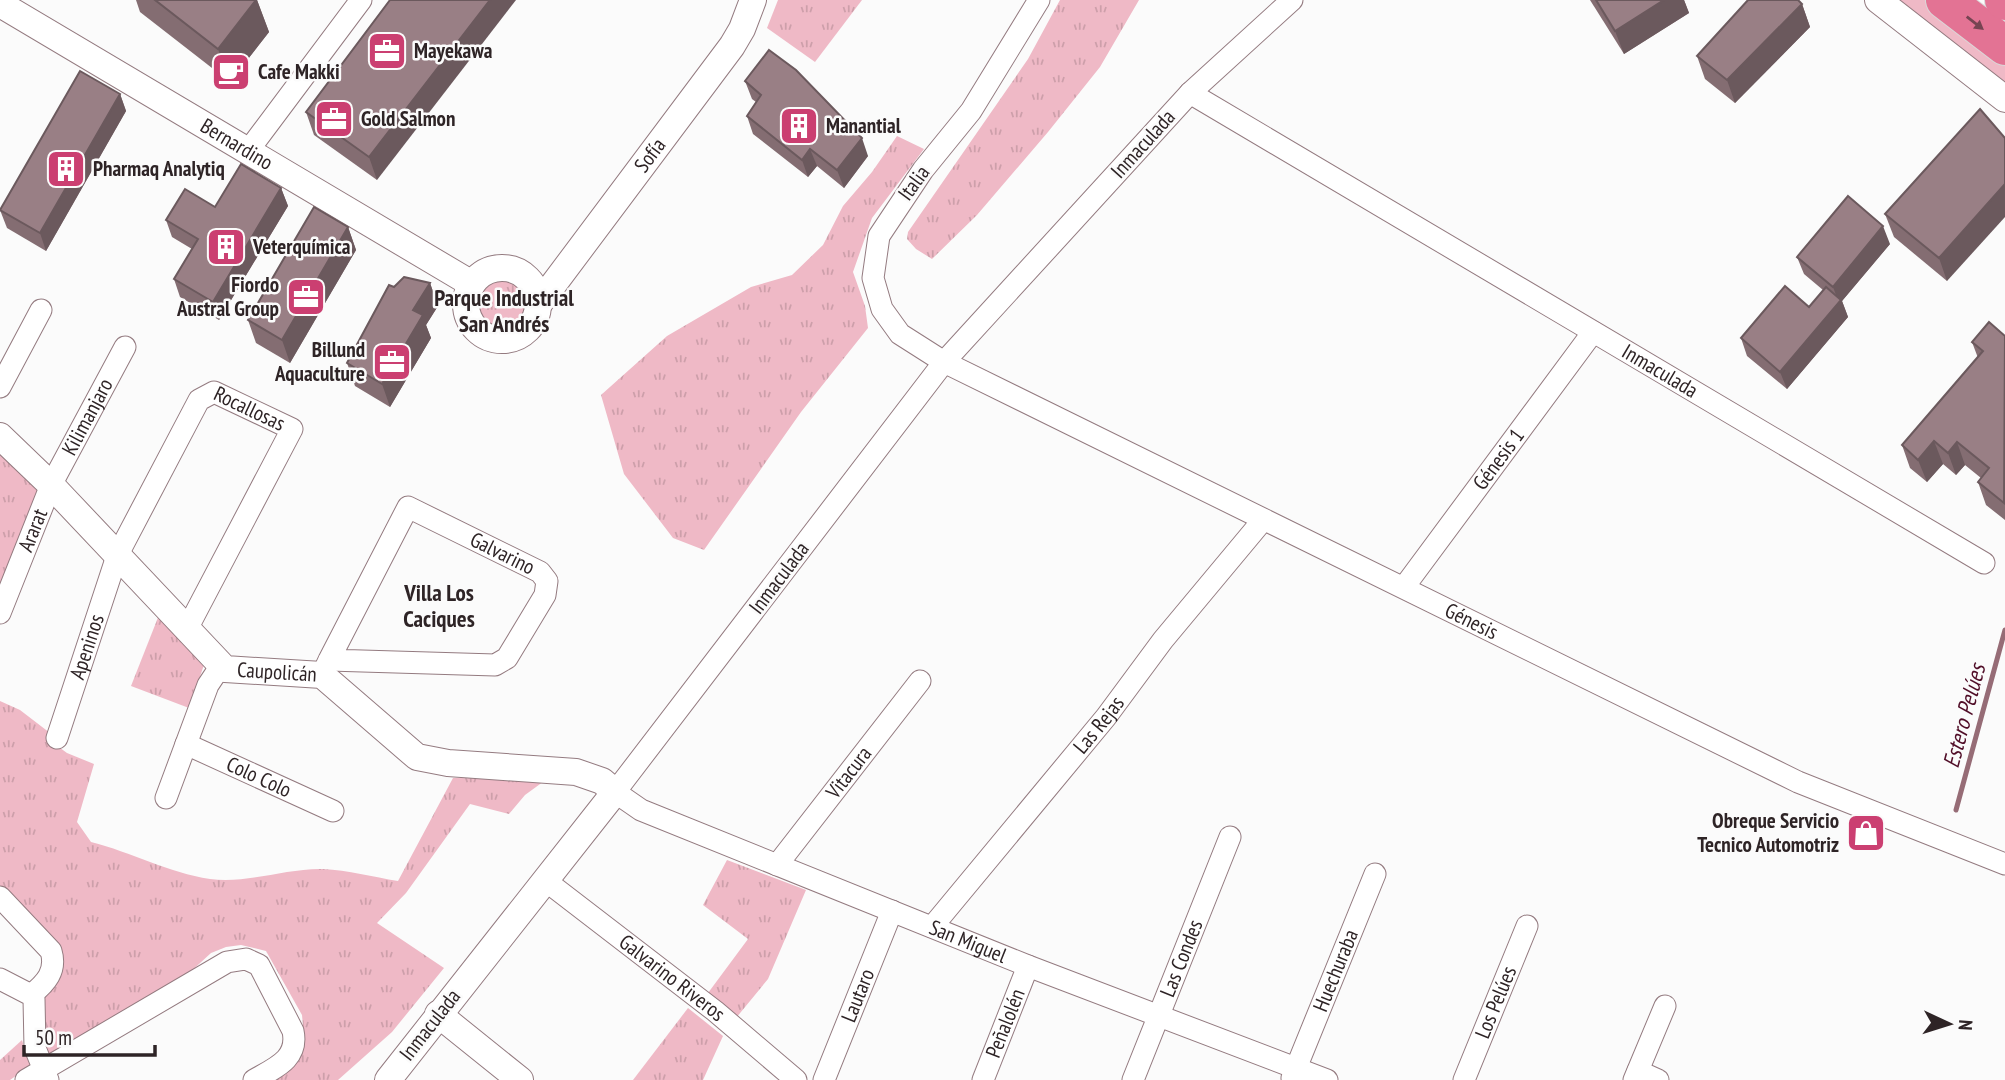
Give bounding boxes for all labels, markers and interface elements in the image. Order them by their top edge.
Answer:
one-way arrow [1966,16,1984,30]
office icon: Mayekawa [366,30,408,72]
place label: Mayekawa [414,37,493,64]
cafe icon: Cafe Makki [210,51,252,93]
place label: Cafe Makki [258,58,340,85]
office icon: Gold Salmon [313,98,355,140]
street label: Inmaculada [1105,104,1181,184]
place label: Gold Salmon [361,105,455,132]
building icon: Manantial [778,105,820,147]
street label: Bernardino [196,112,278,176]
place label: Manantial [826,112,902,139]
street label: Sofía [628,132,671,178]
building icon: Pharmaq Analytiq [45,148,87,190]
place label: Pharmaq Analytiq [93,155,225,182]
street label: Italia [892,160,935,206]
building icon: Veterquímica [205,226,247,268]
place label: Veterquímica [252,233,351,260]
place label: Fiordo Austral Group [176,271,279,322]
office icon: Fiordo Austral Group [285,276,327,318]
district label: Parque Industrial San Andrés [434,283,574,338]
place label: Billund Aquaculture [274,336,365,387]
street label: Inmaculada [1617,338,1703,404]
office icon: Billund Aquaculture [371,341,413,383]
street label: Kilimanjaro [55,374,119,460]
street label: Rocallosas [210,380,290,437]
street label: Génesis 1 [1467,423,1530,495]
street label: Ararat [12,504,53,556]
street label: Galvarino [466,526,540,580]
street label: Inmaculada [743,536,815,619]
district label: Villa Los Caciques [403,578,475,633]
street label: Génesis [1441,597,1503,645]
street label: Apeninos [63,611,110,683]
street label: Caupolicán [236,656,318,688]
water label: Estero Pelúes [1936,659,1992,771]
street label: Las Rejas [1067,691,1130,759]
street label: Vitacura [819,741,877,805]
street label: Colo Colo [222,750,296,803]
place label: Obreque Servicio Tecnico Automotriz [1697,807,1839,858]
shop icon: Obreque Servicio Tecnico Automotriz [1845,812,1887,854]
street label: San Miguel [925,914,1011,969]
street label: Las Condes [1154,916,1209,1001]
street label: Huechuraba [1306,925,1364,1015]
street label: Galvarino Riveros [614,928,731,1027]
street label: Los Pelúes [1468,962,1522,1042]
street label: Lautaro [835,965,880,1026]
street label: Inmaculada [393,983,466,1066]
street label: Peñalolén [979,985,1031,1062]
north arrow [1914,989,1984,1059]
scale bar [24,1014,156,1058]
text: N [1954,1019,1978,1031]
text: 50 m [35,1024,72,1051]

